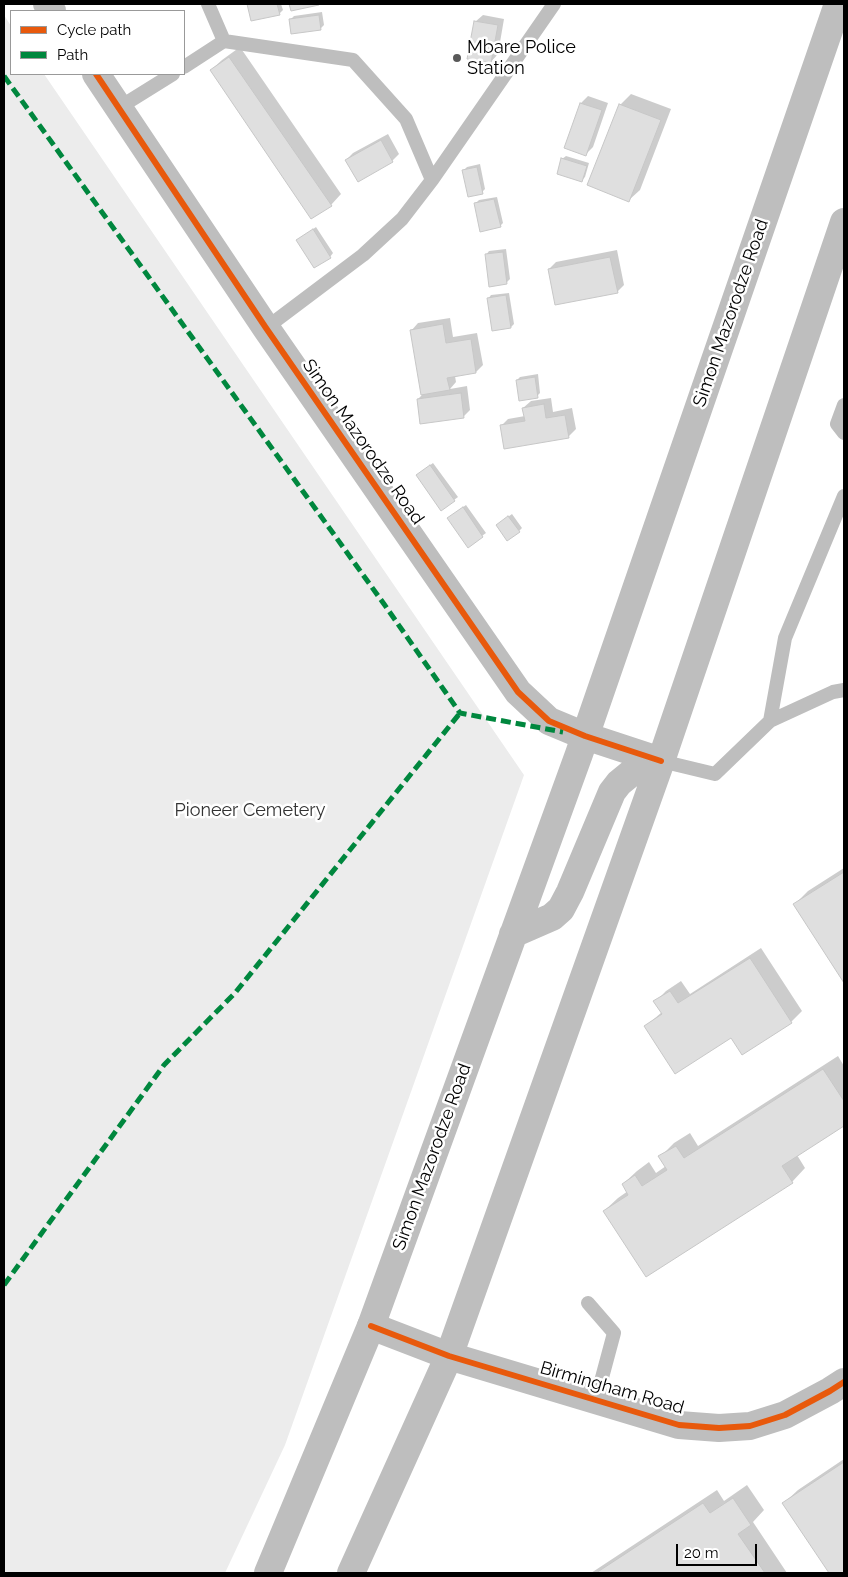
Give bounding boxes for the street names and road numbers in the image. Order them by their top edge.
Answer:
street label: Simon Mazorodze Road [689,216,773,410]
street label: Simon Mazorodze Road [298,355,428,529]
street label: Simon Mazorodze Road [388,1061,476,1253]
street label: Birmingham Road [537,1357,687,1419]

